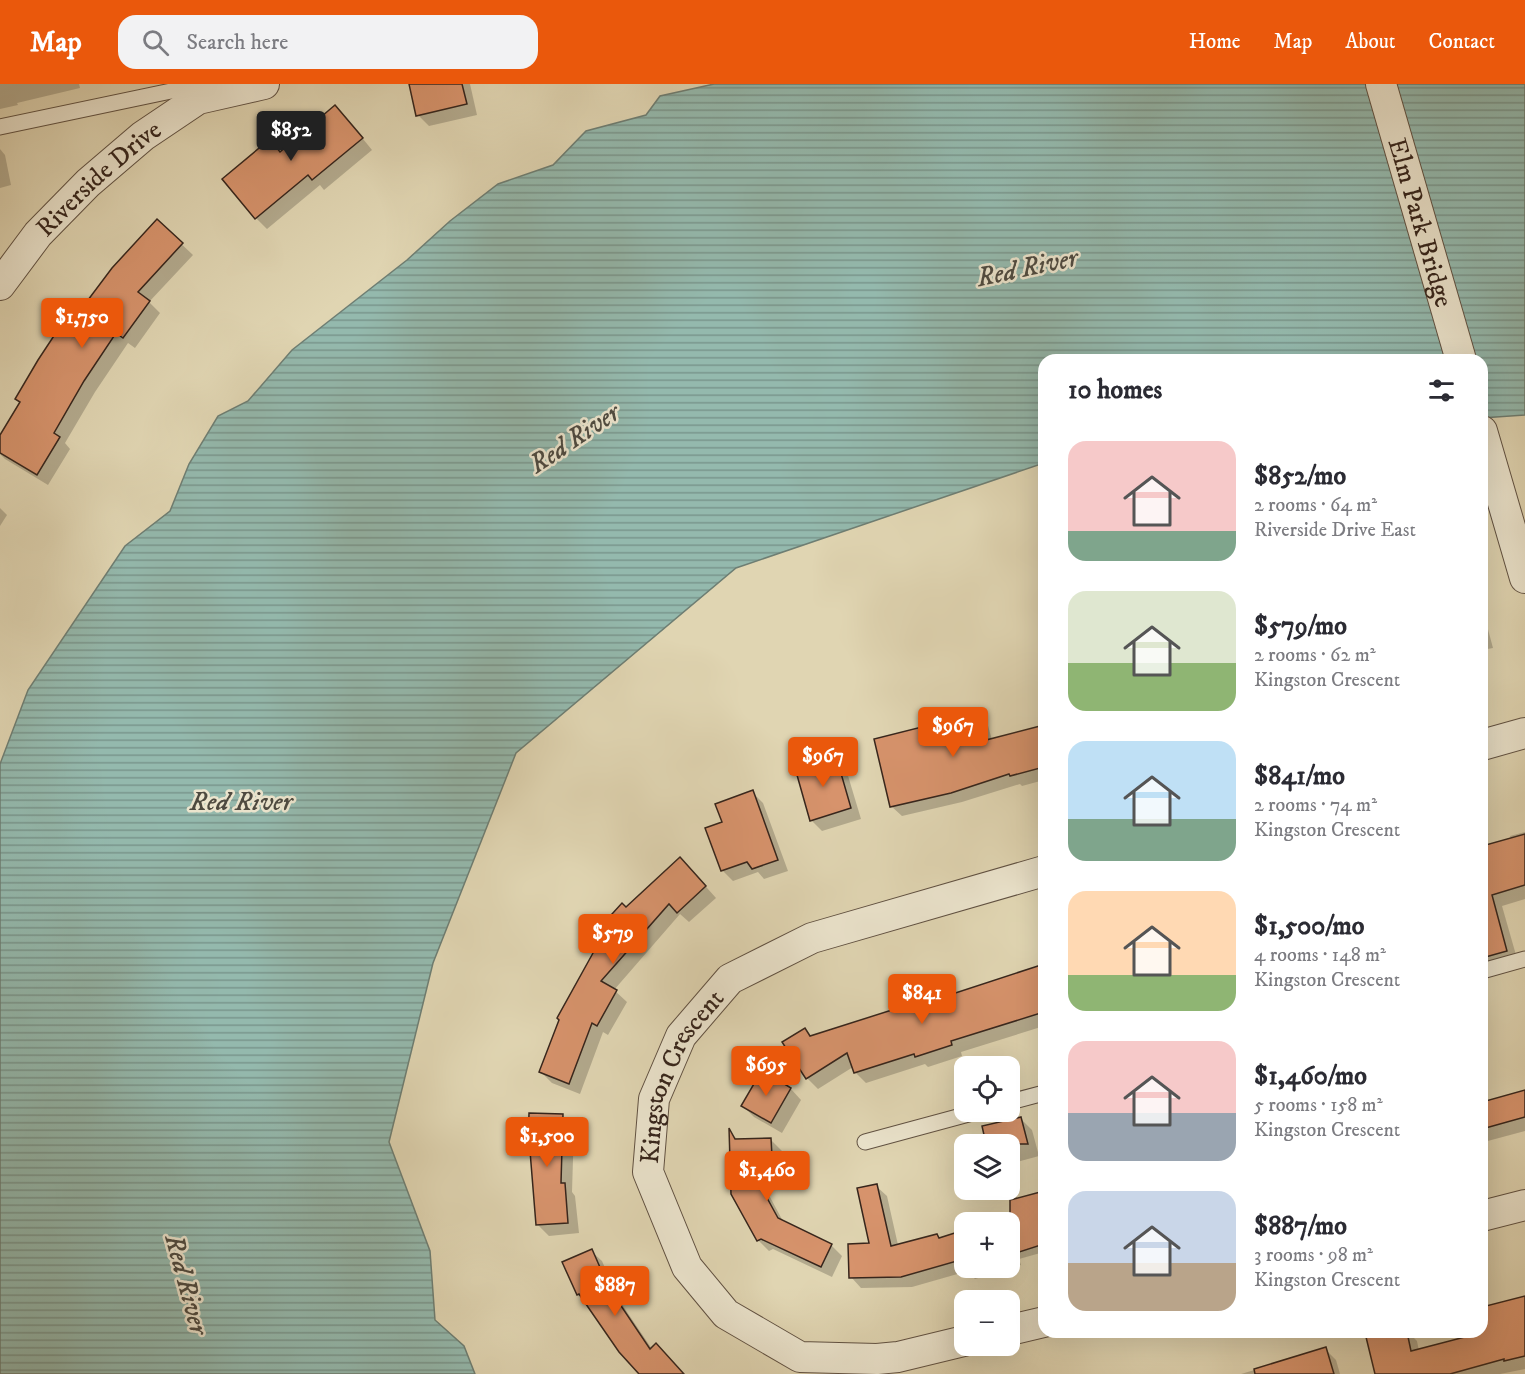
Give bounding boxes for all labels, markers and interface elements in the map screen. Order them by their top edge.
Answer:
search box [118,15,538,69]
text: Map [30,25,82,60]
icon: search [139,26,172,59]
text: Search here [187,29,288,56]
text: Home [1189,29,1241,55]
text: Map [1274,29,1312,55]
text: About [1345,29,1396,55]
text: Contact [1429,29,1495,55]
pin: $852 [255,111,327,162]
street label: Riverside Drive [29,114,168,244]
text: $852 [271,118,311,143]
street label: Elm Park Bridge [1379,134,1460,311]
water label: Red River [973,240,1083,295]
pin: $1,750 [33,298,131,349]
text: $1,750 [55,305,109,330]
text: 10 homes [1068,374,1162,407]
icon: filters [1425,374,1458,407]
water label: Red River [522,395,628,482]
text: $852/mo [1254,460,1346,493]
icon: home [1116,465,1188,537]
text: 2 rooms · 64 m² [1254,493,1377,518]
text: Riverside Drive East [1254,518,1416,543]
text: $579/mo [1254,610,1347,643]
icon: home [1116,615,1188,687]
text: 2 rooms · 62 m² [1254,643,1376,668]
text: Kingston Crescent [1254,668,1400,693]
pin: $967 [917,707,989,758]
text: $967 [932,714,974,739]
pin: $967 [787,737,859,788]
text: $967 [802,744,844,769]
text: $841/mo [1254,760,1345,793]
icon: home [1116,765,1188,837]
water label: Red River [189,785,295,819]
text: 2 rooms · 74 m² [1254,793,1377,818]
text: Kingston Crescent [1254,818,1400,843]
text: $1,500/mo [1254,910,1364,943]
pin: $579 [577,914,649,965]
icon: home [1116,915,1188,987]
text: $579 [592,921,634,946]
text: 4 rooms · 148 m² [1254,943,1386,968]
text: Kingston Crescent [1254,968,1400,993]
pin: $841 [886,974,958,1025]
text: $841 [902,981,942,1006]
street label: Kingston Crescent [634,983,732,1165]
pin: $695 [730,1046,802,1097]
text: $695 [745,1053,787,1078]
map controls [954,1056,1020,1356]
button: locate [954,1056,1020,1122]
text: $1,460/mo [1254,1060,1367,1093]
icon: home [1116,1065,1188,1137]
text: 5 rooms · 158 m² [1254,1093,1383,1118]
pin: $1,500 [498,1117,596,1168]
text: Kingston Crescent [1254,1118,1400,1143]
text: $1,500 [520,1124,574,1149]
button: layers [954,1134,1020,1200]
pin: $1,460 [718,1151,816,1202]
text: $1,460 [739,1158,795,1183]
text: $887/mo [1254,1210,1347,1243]
button: + [954,1212,1020,1278]
icon: home [1116,1215,1188,1287]
water label: Red River [156,1229,216,1340]
text: 3 rooms · 98 m² [1254,1243,1373,1268]
pin: $887 [579,1266,651,1317]
text: Kingston Crescent [1254,1268,1400,1293]
text: $887 [594,1273,636,1298]
button: − [954,1290,1020,1356]

